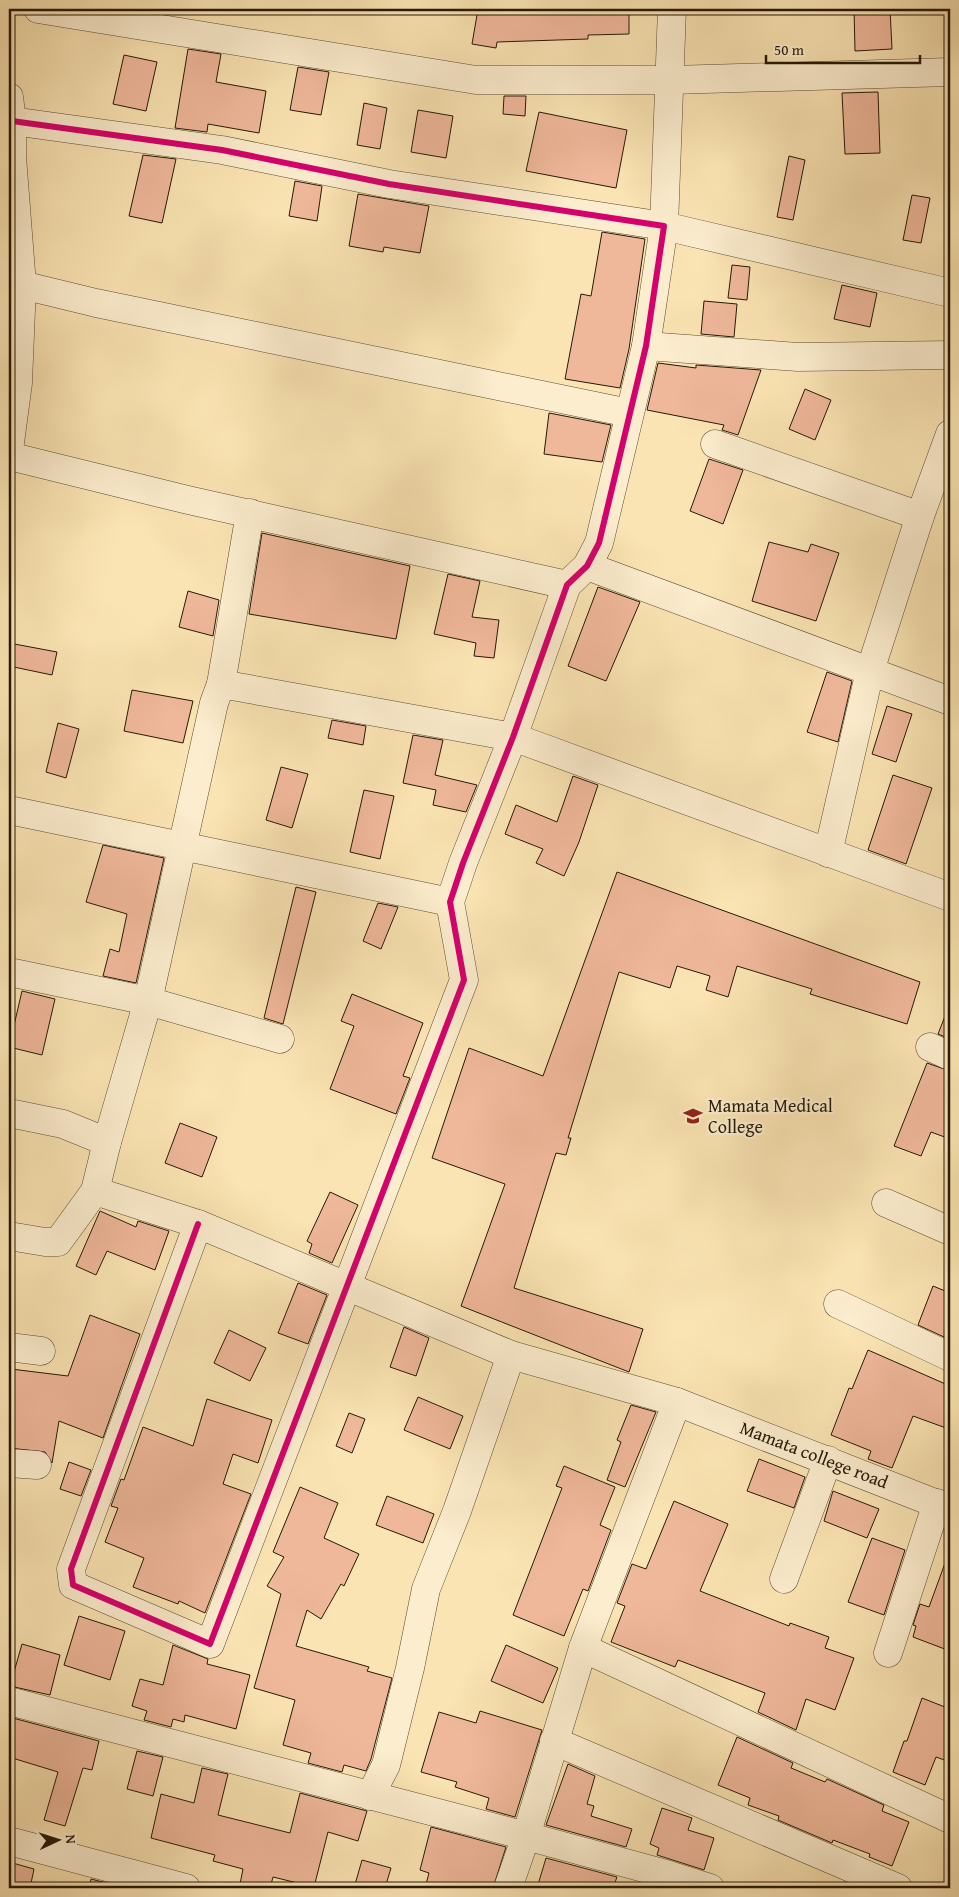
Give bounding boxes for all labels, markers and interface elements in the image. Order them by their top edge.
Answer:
scale bar [766,32,920,64]
text: 50 m [774,39,805,60]
place label: Mamata Medical College [708,1092,833,1140]
school or university icon: Mamata Medical College [682,1105,704,1127]
street label: Mamata college road [736,1414,893,1495]
north arrow [32,1814,82,1864]
text: N [61,1834,81,1845]

